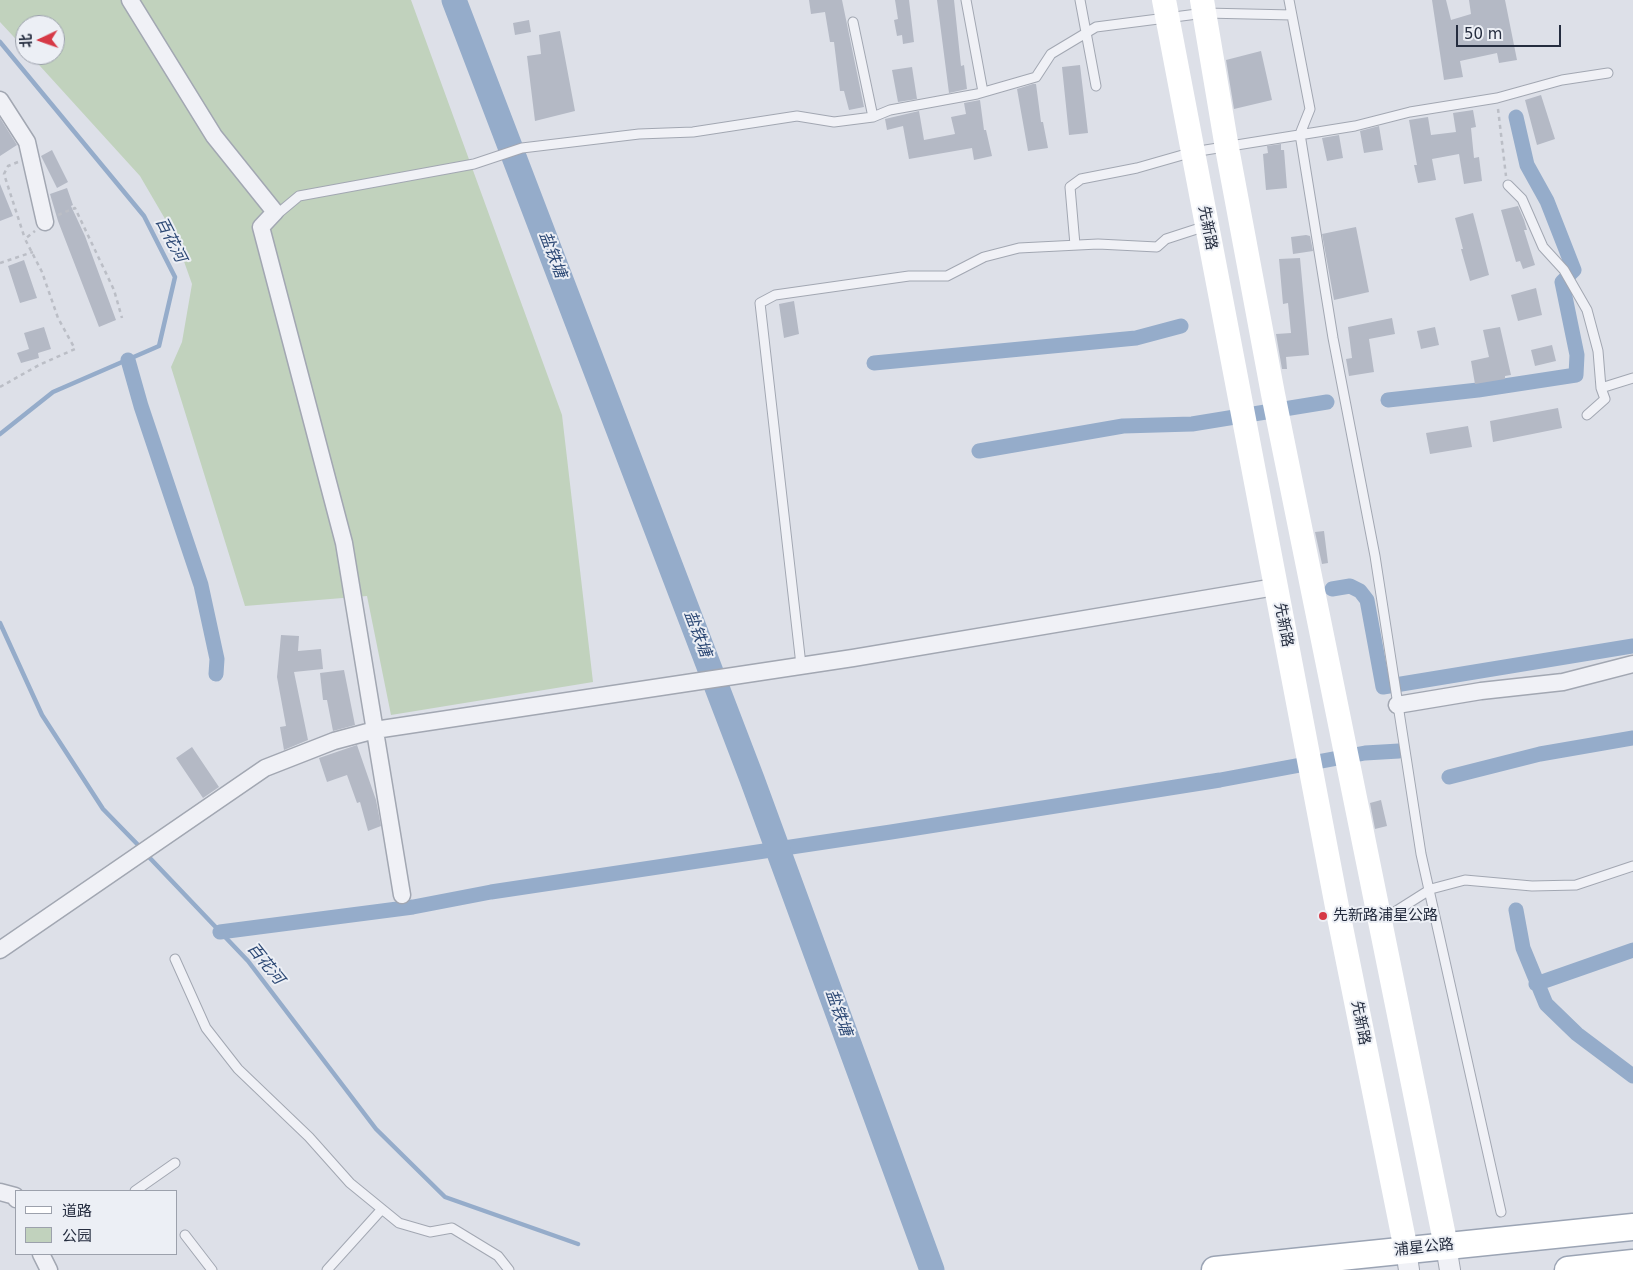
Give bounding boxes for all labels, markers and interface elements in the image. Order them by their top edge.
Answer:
north arrow [15,15,65,65]
scale bar [1458,15,1563,47]
text: 50 m [1464,25,1502,43]
text: 北 [18,33,34,48]
street label: 先新路 [1194,204,1220,252]
water label: 百花河 [151,214,189,266]
water label: 盐铁塘 [534,229,570,281]
street label: 先新路 [1270,601,1296,649]
water label: 盐铁塘 [679,608,715,660]
place label: 先新路浦星公路 [1333,907,1438,925]
marker: 先新路浦星公路 [1317,910,1329,922]
water label: 百花河 [242,939,288,989]
water label: 盐铁塘 [821,987,855,1039]
street label: 先新路 [1347,999,1373,1047]
legend [15,1190,178,1255]
text: 道路 [62,1202,92,1220]
text: 公园 [62,1227,92,1245]
street label: 浦星公路 [1393,1236,1455,1260]

